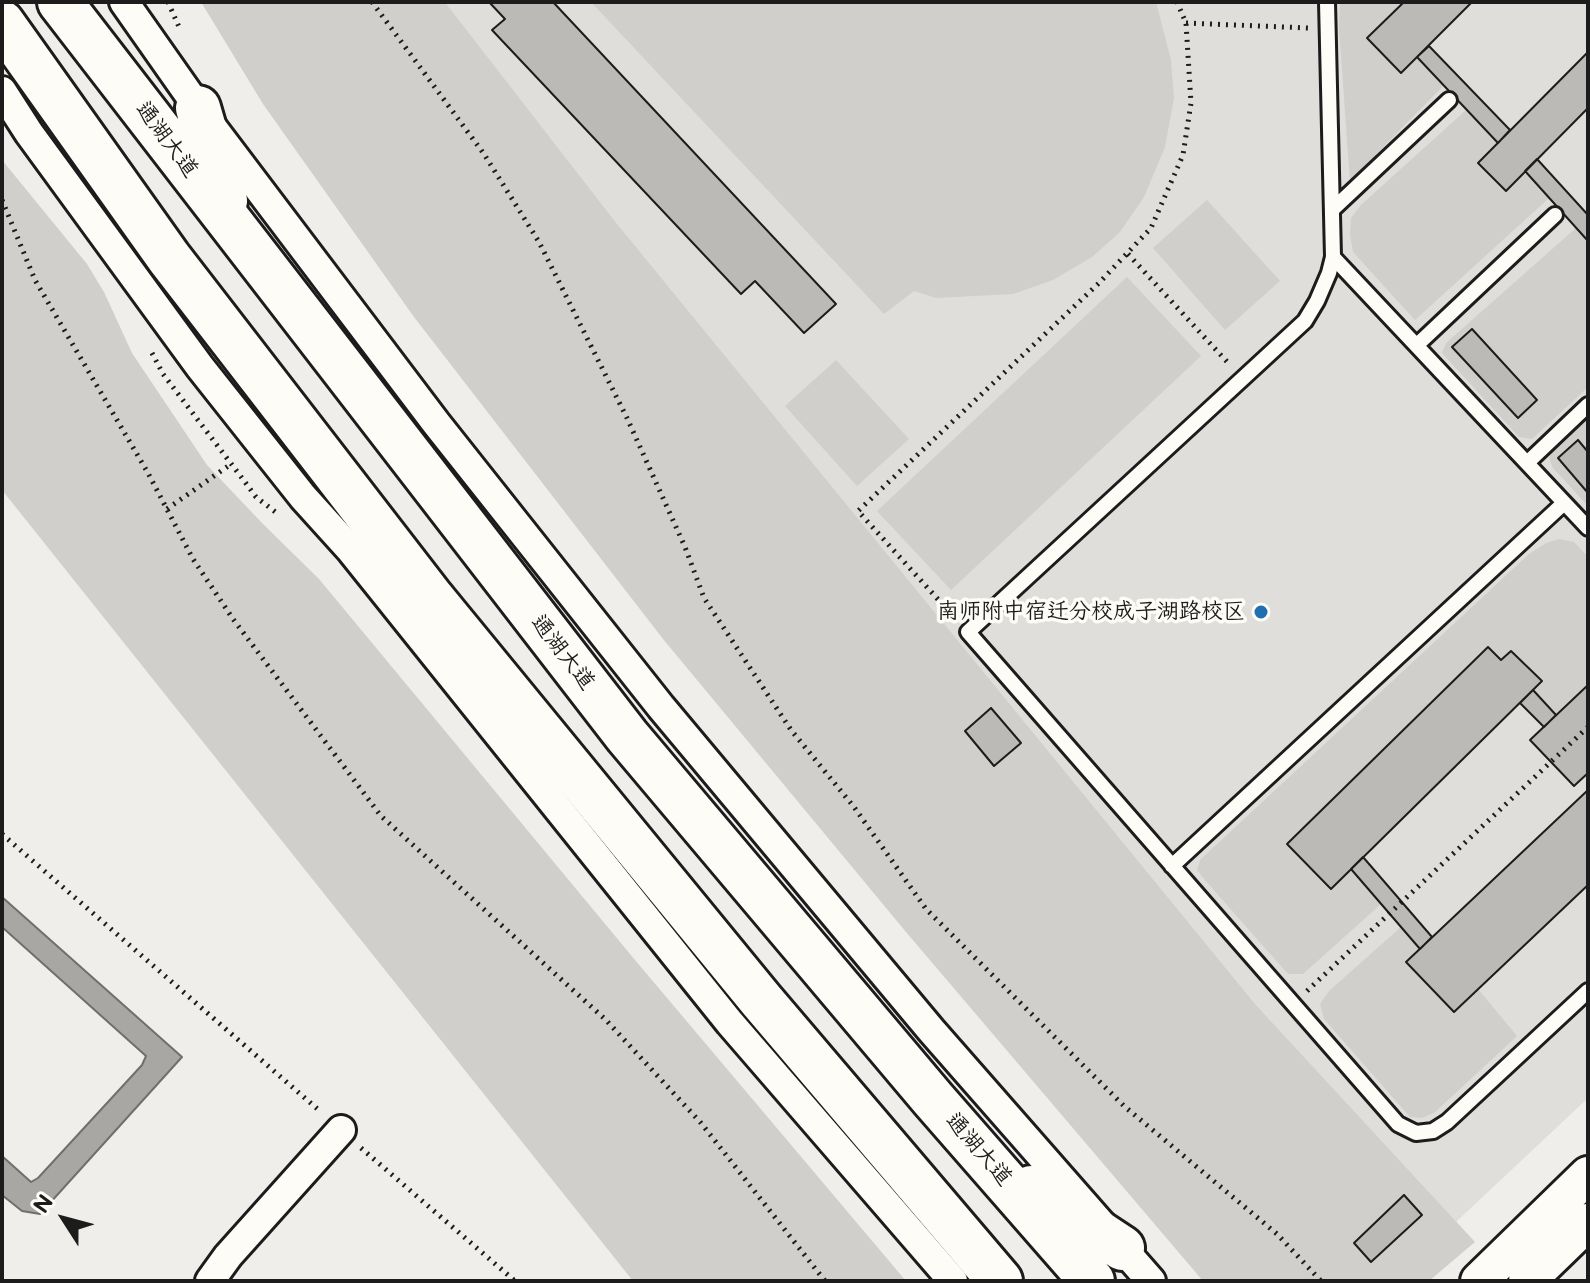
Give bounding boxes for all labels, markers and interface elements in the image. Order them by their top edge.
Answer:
street label: 通湖大道 [129,97,203,183]
place label: 南师附中宿迁分校成子湖路校区 [937,599,1245,625]
marker: 南师附中宿迁分校成子湖路校区 [1252,603,1270,621]
street label: 通湖大道 [525,610,599,696]
street label: 通湖大道 [939,1108,1017,1192]
north arrow [24,1179,104,1259]
text: N [28,1190,60,1219]

